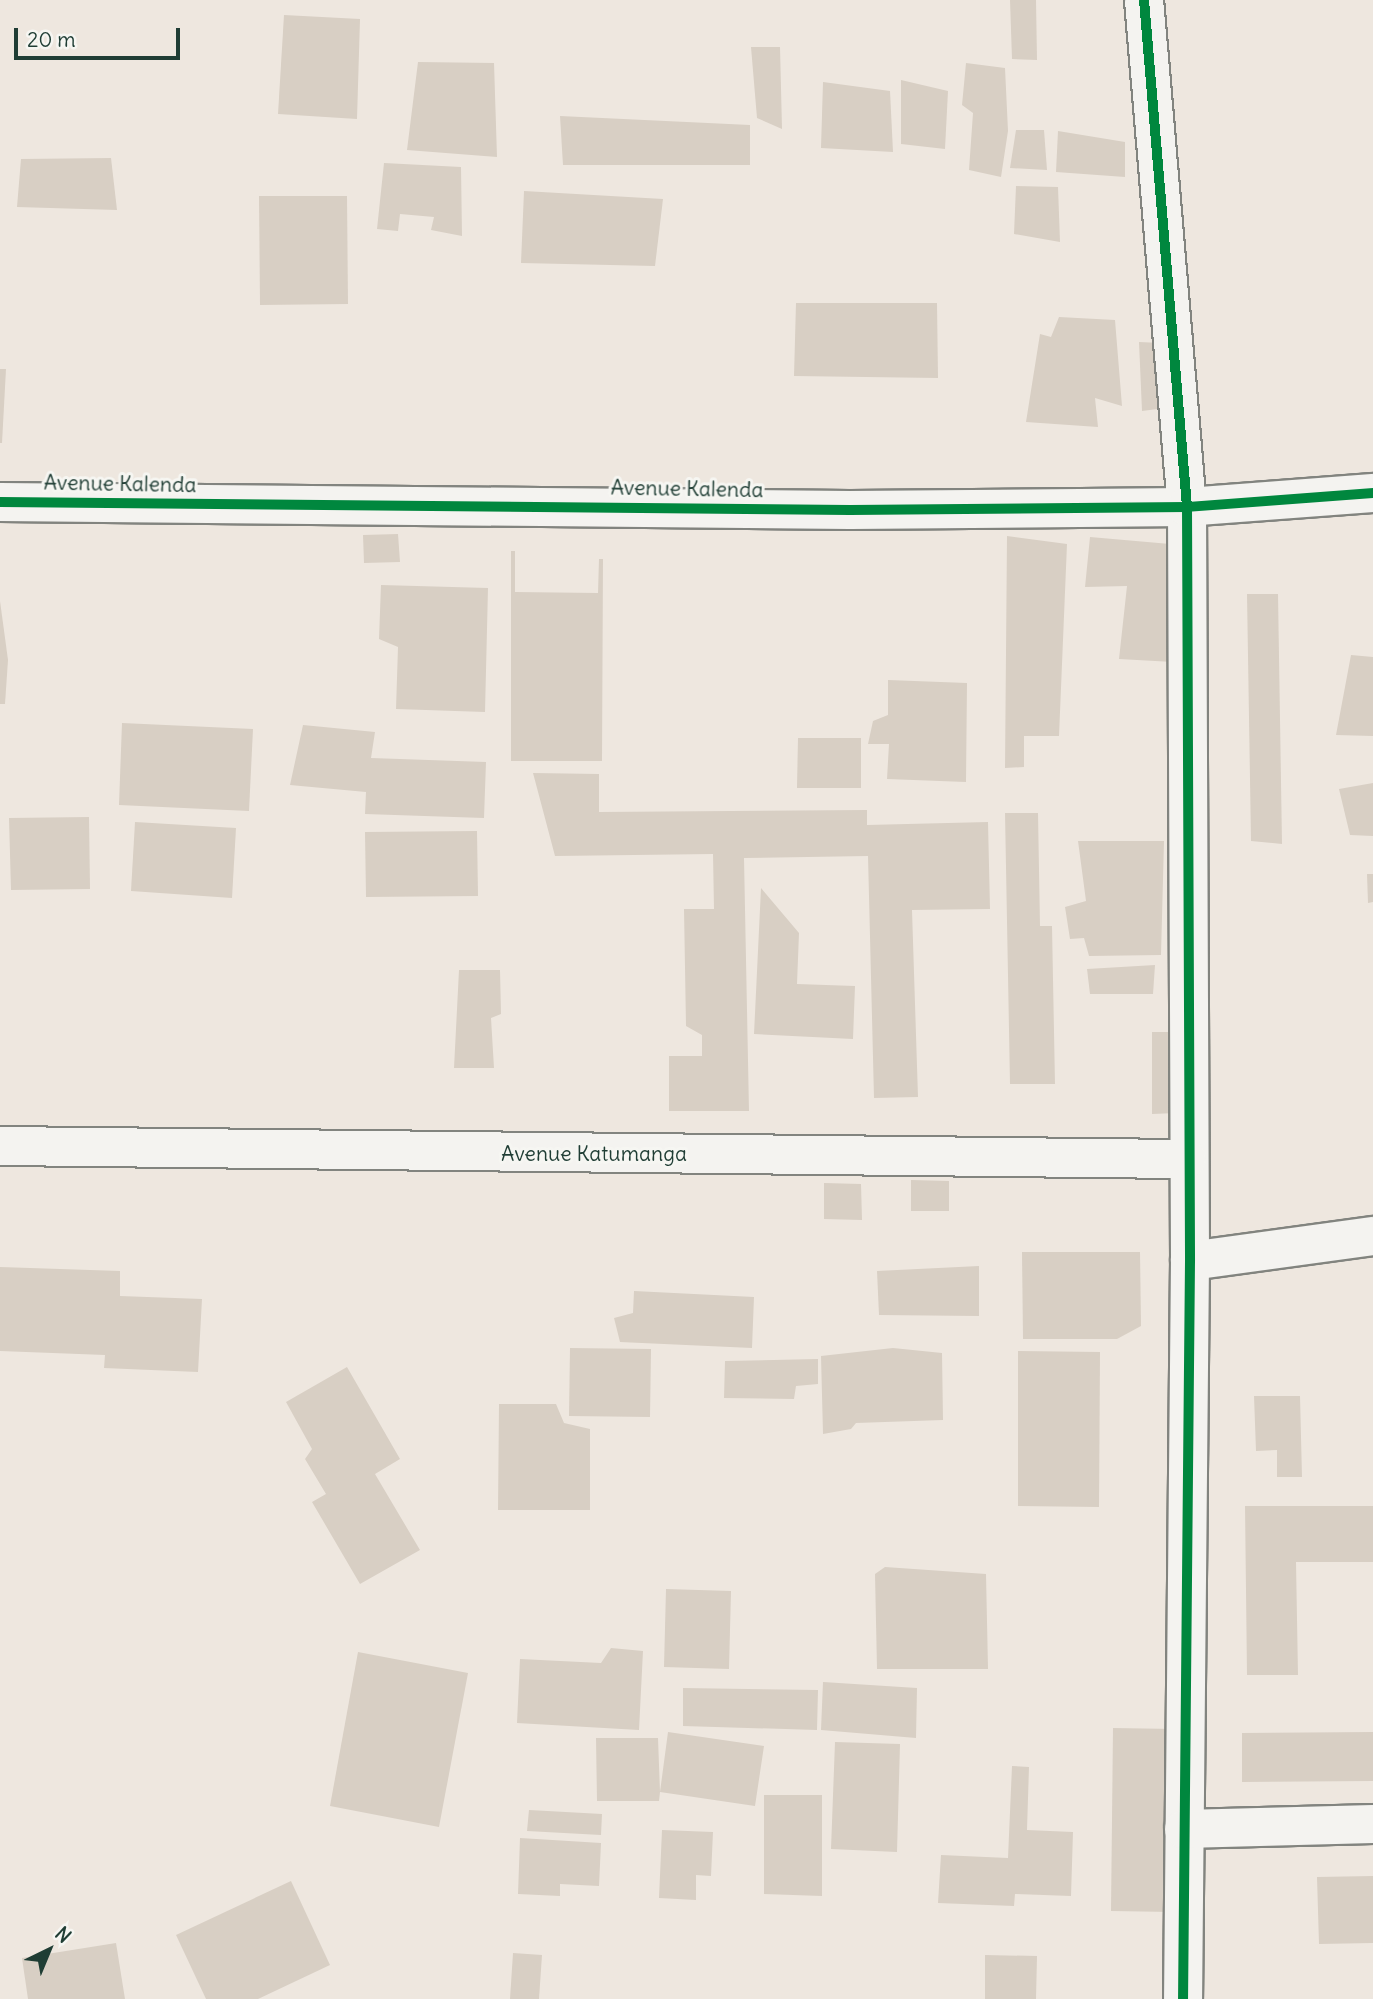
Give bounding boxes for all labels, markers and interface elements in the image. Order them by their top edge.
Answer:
scale bar [18,14,184,58]
text: 20 m [27,26,76,53]
street label: Avenue Kalenda [43,470,197,498]
street label: Avenue Kalenda [610,475,764,503]
street label: Avenue Katumanga [501,1141,687,1167]
north arrow [14,1915,84,1985]
text: N [50,1921,76,1948]

